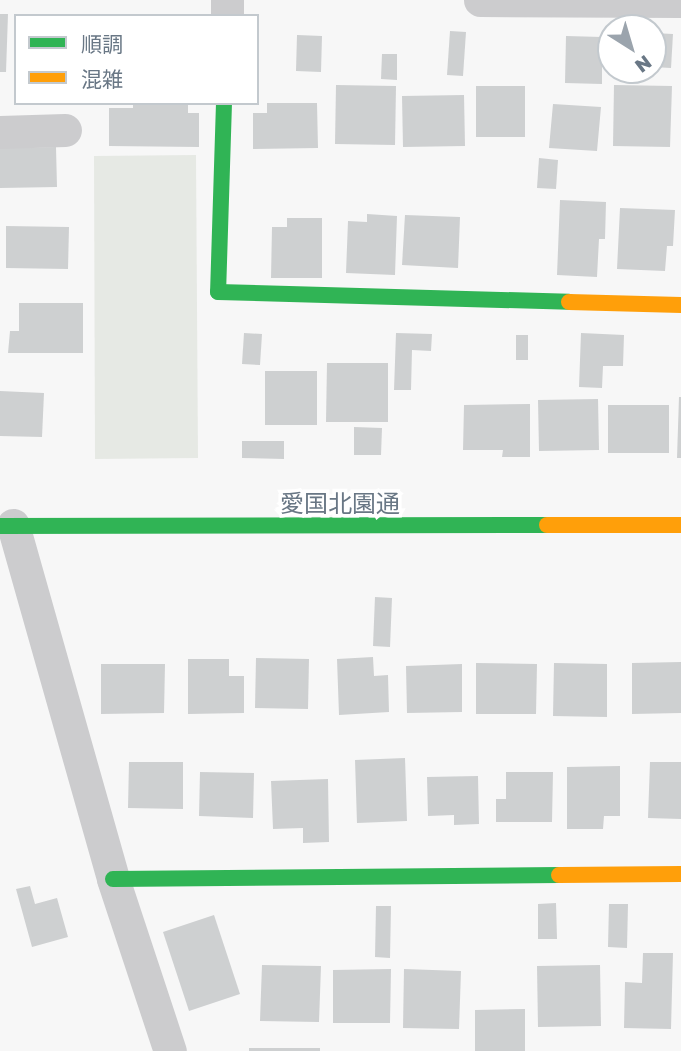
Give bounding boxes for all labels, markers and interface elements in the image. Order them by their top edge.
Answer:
legend [14,14,259,105]
north arrow [597,14,667,84]
text: 順調 [81,31,123,57]
text: N [631,51,656,78]
text: 混雑 [81,66,123,92]
street label: 愛国北園通 [280,489,400,517]

